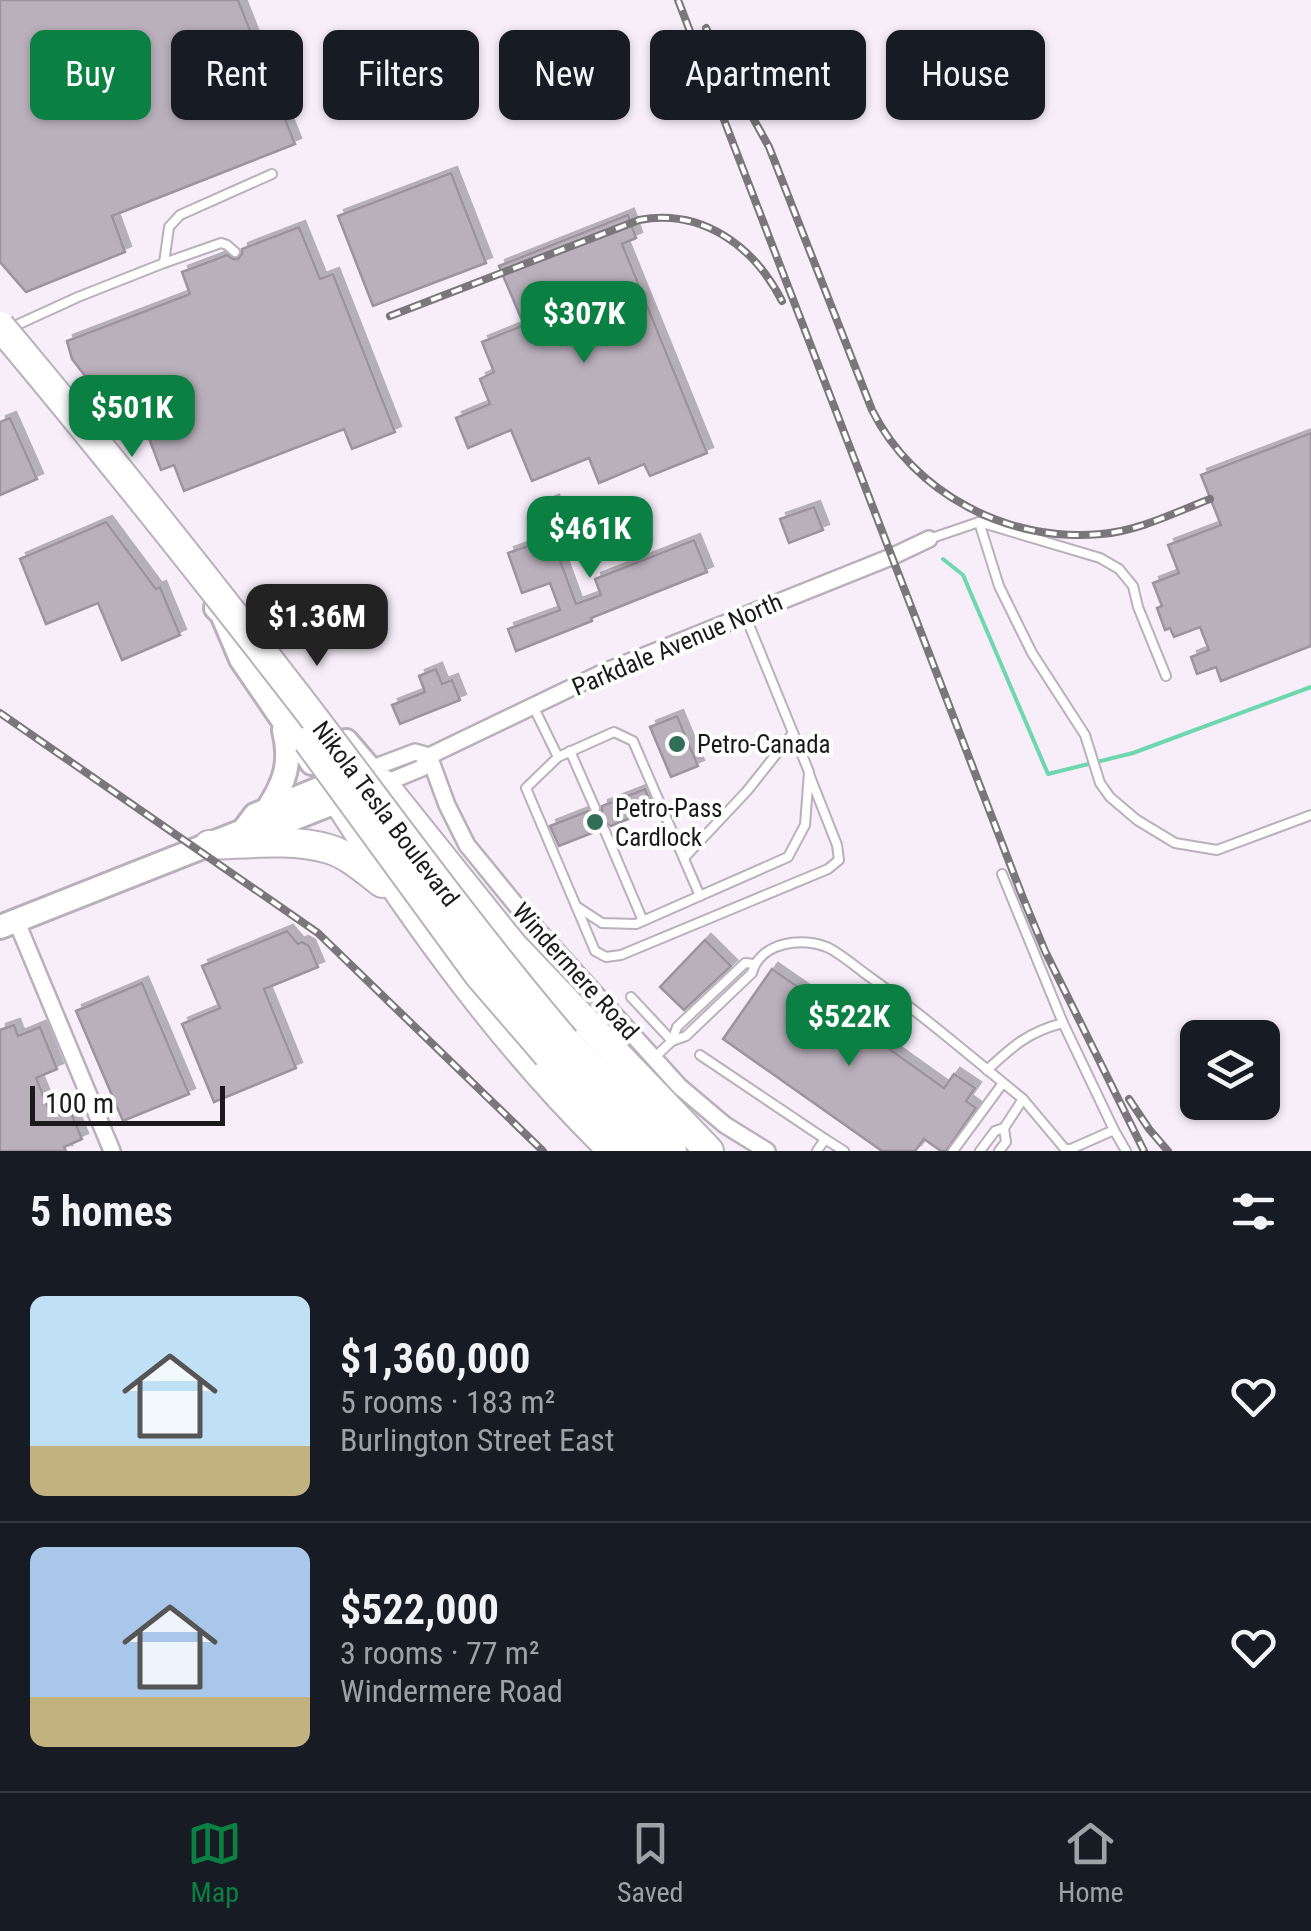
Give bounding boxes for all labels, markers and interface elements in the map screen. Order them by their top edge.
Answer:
chip: Buy [30,30,151,120]
chip: Rent [171,30,303,120]
chip: Filters [323,30,479,120]
chip: New [499,30,630,120]
chip: Apartment [650,30,866,120]
chip: House [886,30,1045,120]
pin: $307K [514,281,654,366]
text: $307K [543,294,625,332]
pin: $501K [62,375,202,460]
text: $501K [91,388,173,426]
pin: $461K [520,496,660,581]
text: $461K [549,509,631,547]
pin: $1.36M [236,584,398,669]
street label: Parkdale Avenue North [568,587,787,702]
text: $1.36M [268,597,366,635]
street label: Nikola Tesla Boulevard [306,716,465,912]
place label: Petro-Canada [697,730,831,759]
marker: Petro-Canada [666,733,688,755]
place label: Petro-Pass Cardlock [615,794,722,852]
marker: Petro-Pass Cardlock [584,811,606,833]
street label: Windermere Road [507,897,645,1046]
pin: $522K [779,984,919,1069]
text: $522K [808,997,890,1035]
map controls [1180,1020,1280,1120]
button: layers [1180,1020,1280,1120]
scale bar [30,1081,225,1126]
text: 100 m [45,1087,114,1120]
icon: filters [1226,1184,1281,1239]
text: 5 homes [30,1187,173,1236]
text: $1,360,000 [340,1334,530,1383]
icon: home [110,1336,230,1456]
icon: heart [1226,1369,1281,1424]
text: 5 rooms · 183 m² [340,1383,555,1421]
text: Burlington Street East [340,1421,614,1459]
text: $522,000 [340,1585,499,1634]
icon: home [110,1587,230,1707]
icon: heart [1226,1620,1281,1675]
text: 3 rooms · 77 m² [340,1634,539,1672]
text: Windermere Road [340,1672,563,1710]
tab: Map [187,1816,242,1909]
tab: Saved [617,1816,683,1909]
tab: Home [1058,1816,1124,1909]

